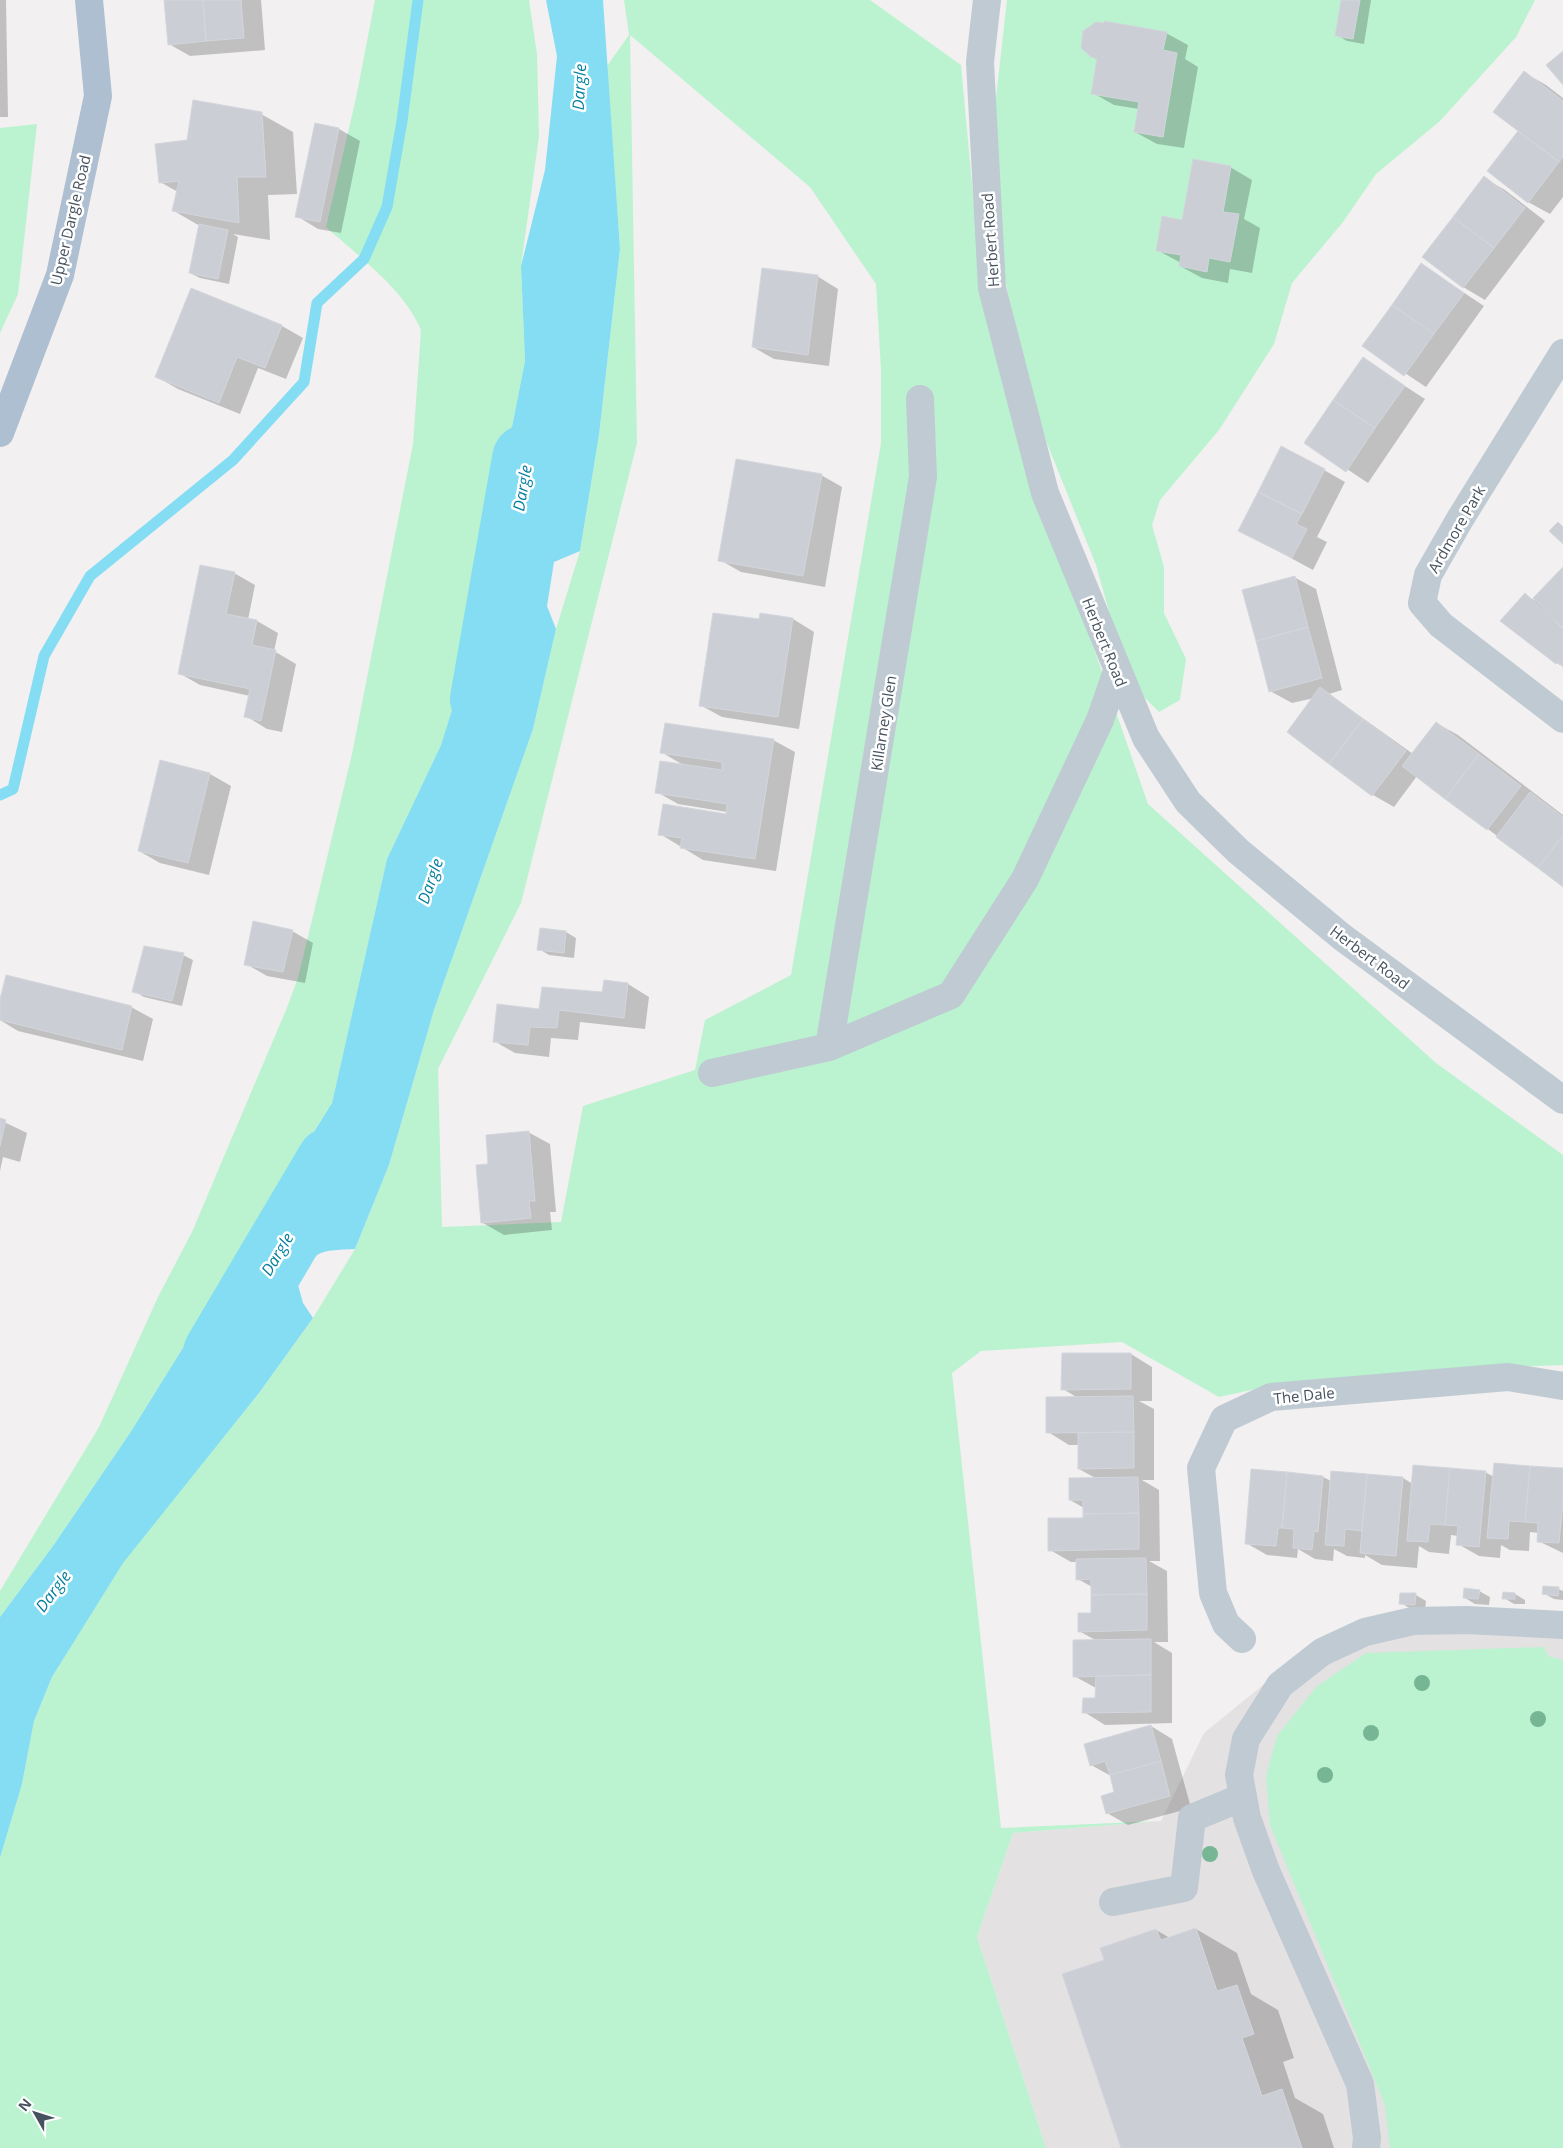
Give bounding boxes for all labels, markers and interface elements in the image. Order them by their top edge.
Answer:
water label: Dargle [567,63,591,111]
street label: Upper Dargle Road [45,153,95,287]
street label: Herbert Road [977,192,1003,288]
water label: Dargle [507,463,537,513]
street label: Ardmore Park [1423,482,1489,576]
street label: Herbert Road [1078,594,1132,690]
street label: Killarney Glen [866,674,900,772]
water label: Dargle [412,855,448,907]
street label: Herbert Road [1326,921,1414,993]
water label: Dargle [256,1228,298,1280]
street label: The Dale [1273,1382,1335,1408]
water label: Dargle [30,1566,76,1616]
north arrow [10,2088,60,2138]
text: N [14,2094,35,2115]

